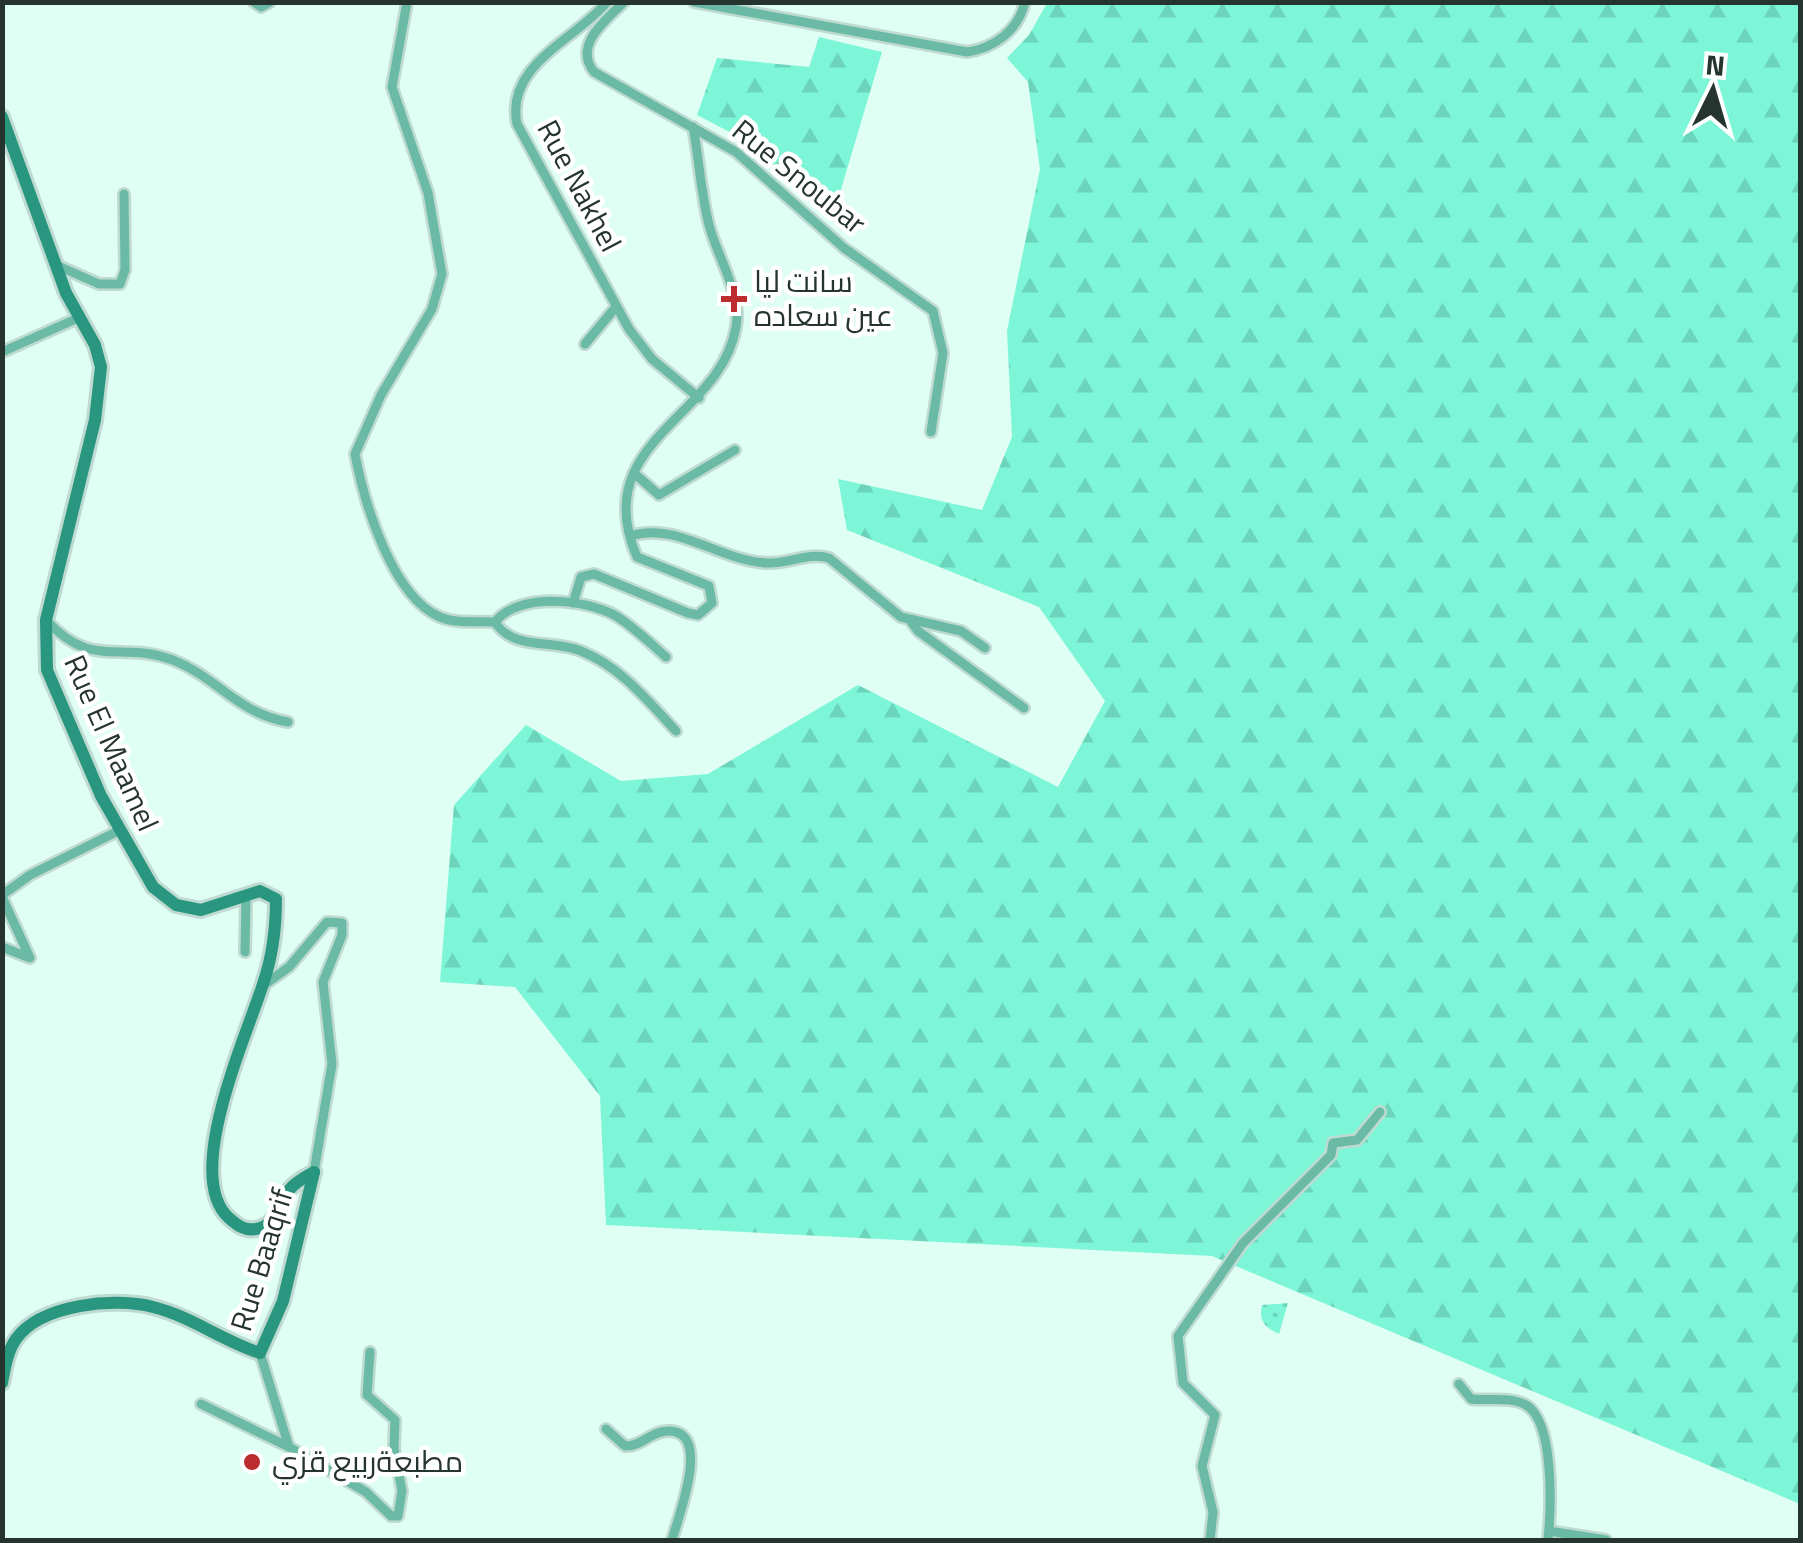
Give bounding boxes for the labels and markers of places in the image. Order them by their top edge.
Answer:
place label: سانت ليا عين سعاده [754,258,893,338]
marker: سانت ليا عين سعاده [723,288,745,310]
place label: مطبعةربيع قزي [272,1438,463,1485]
marker: مطبعةربيع قزي [241,1451,263,1473]

